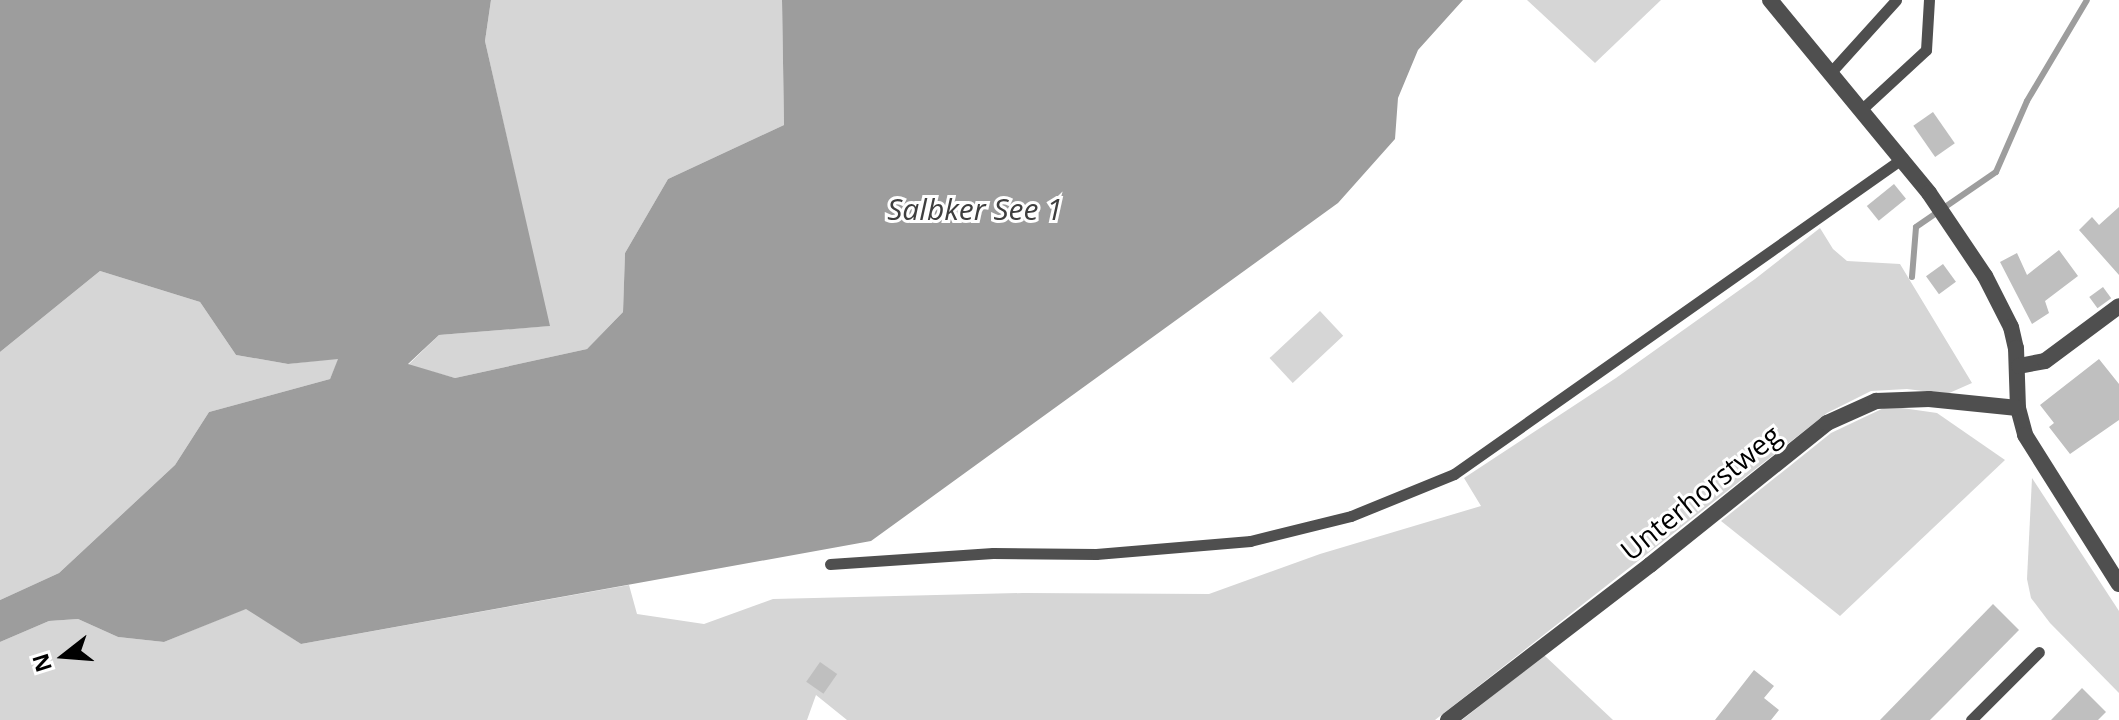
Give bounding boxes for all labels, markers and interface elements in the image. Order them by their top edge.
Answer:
water label: Salbker See 1 [887,191,1063,227]
street label: Unterhorstweg [1613,417,1787,567]
north arrow [24,616,104,696]
text: N [24,650,58,676]

